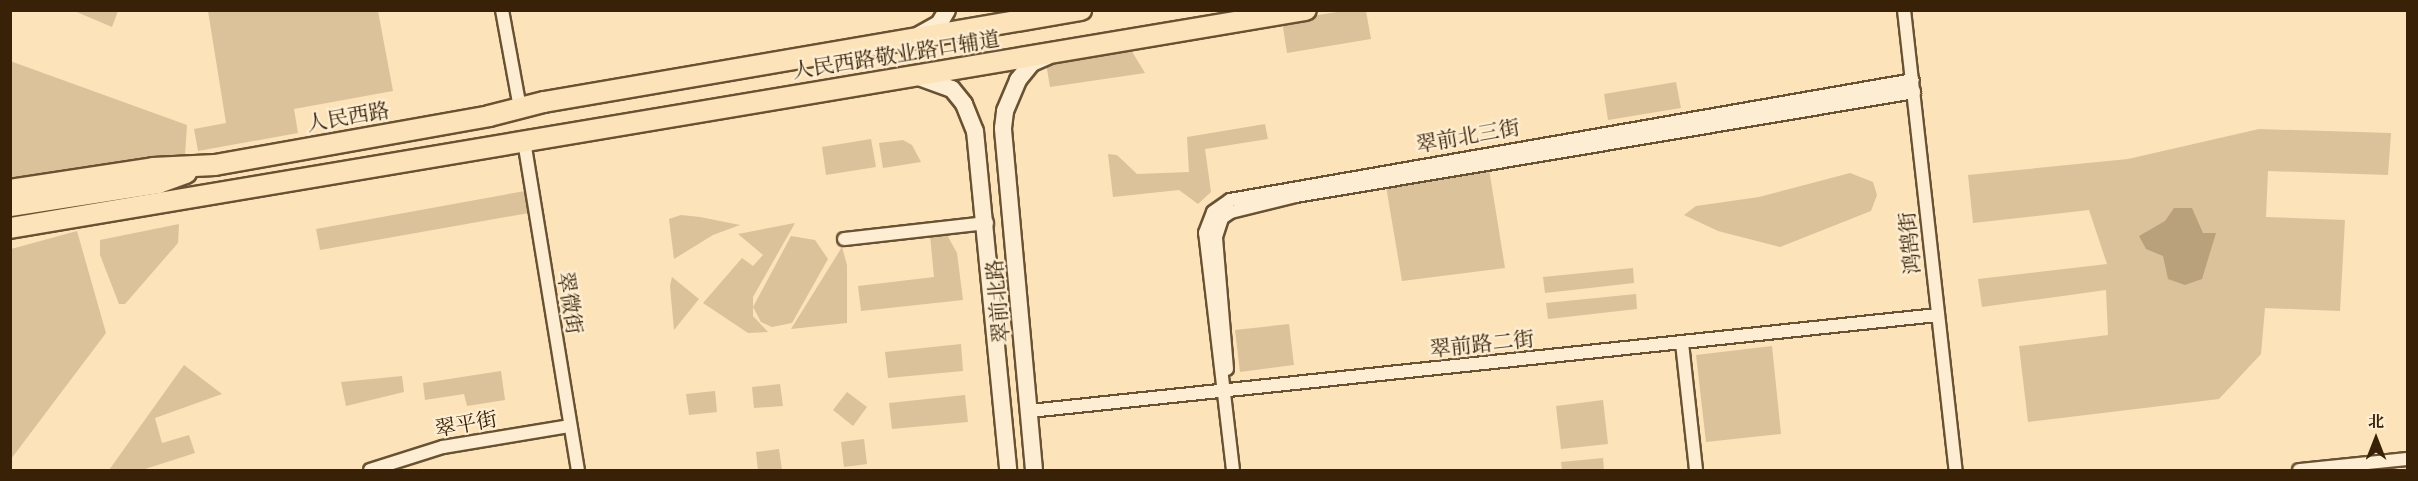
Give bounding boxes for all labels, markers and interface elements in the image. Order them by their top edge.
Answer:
street label: 人民西路敬业路口辅道 [790,26,1002,84]
street label: 人民西路 [304,97,392,137]
street label: 翠前北三街 [1414,114,1522,158]
street label: 鸿鹄街 [1894,210,1926,276]
street label: 翠前北路 [982,258,1014,344]
street label: 翠微街 [553,270,587,336]
street label: 翠前路二街 [1428,326,1536,362]
street label: 翠平街 [433,406,499,442]
north arrow [2346,409,2406,469]
text: 北 [2368,409,2384,433]

